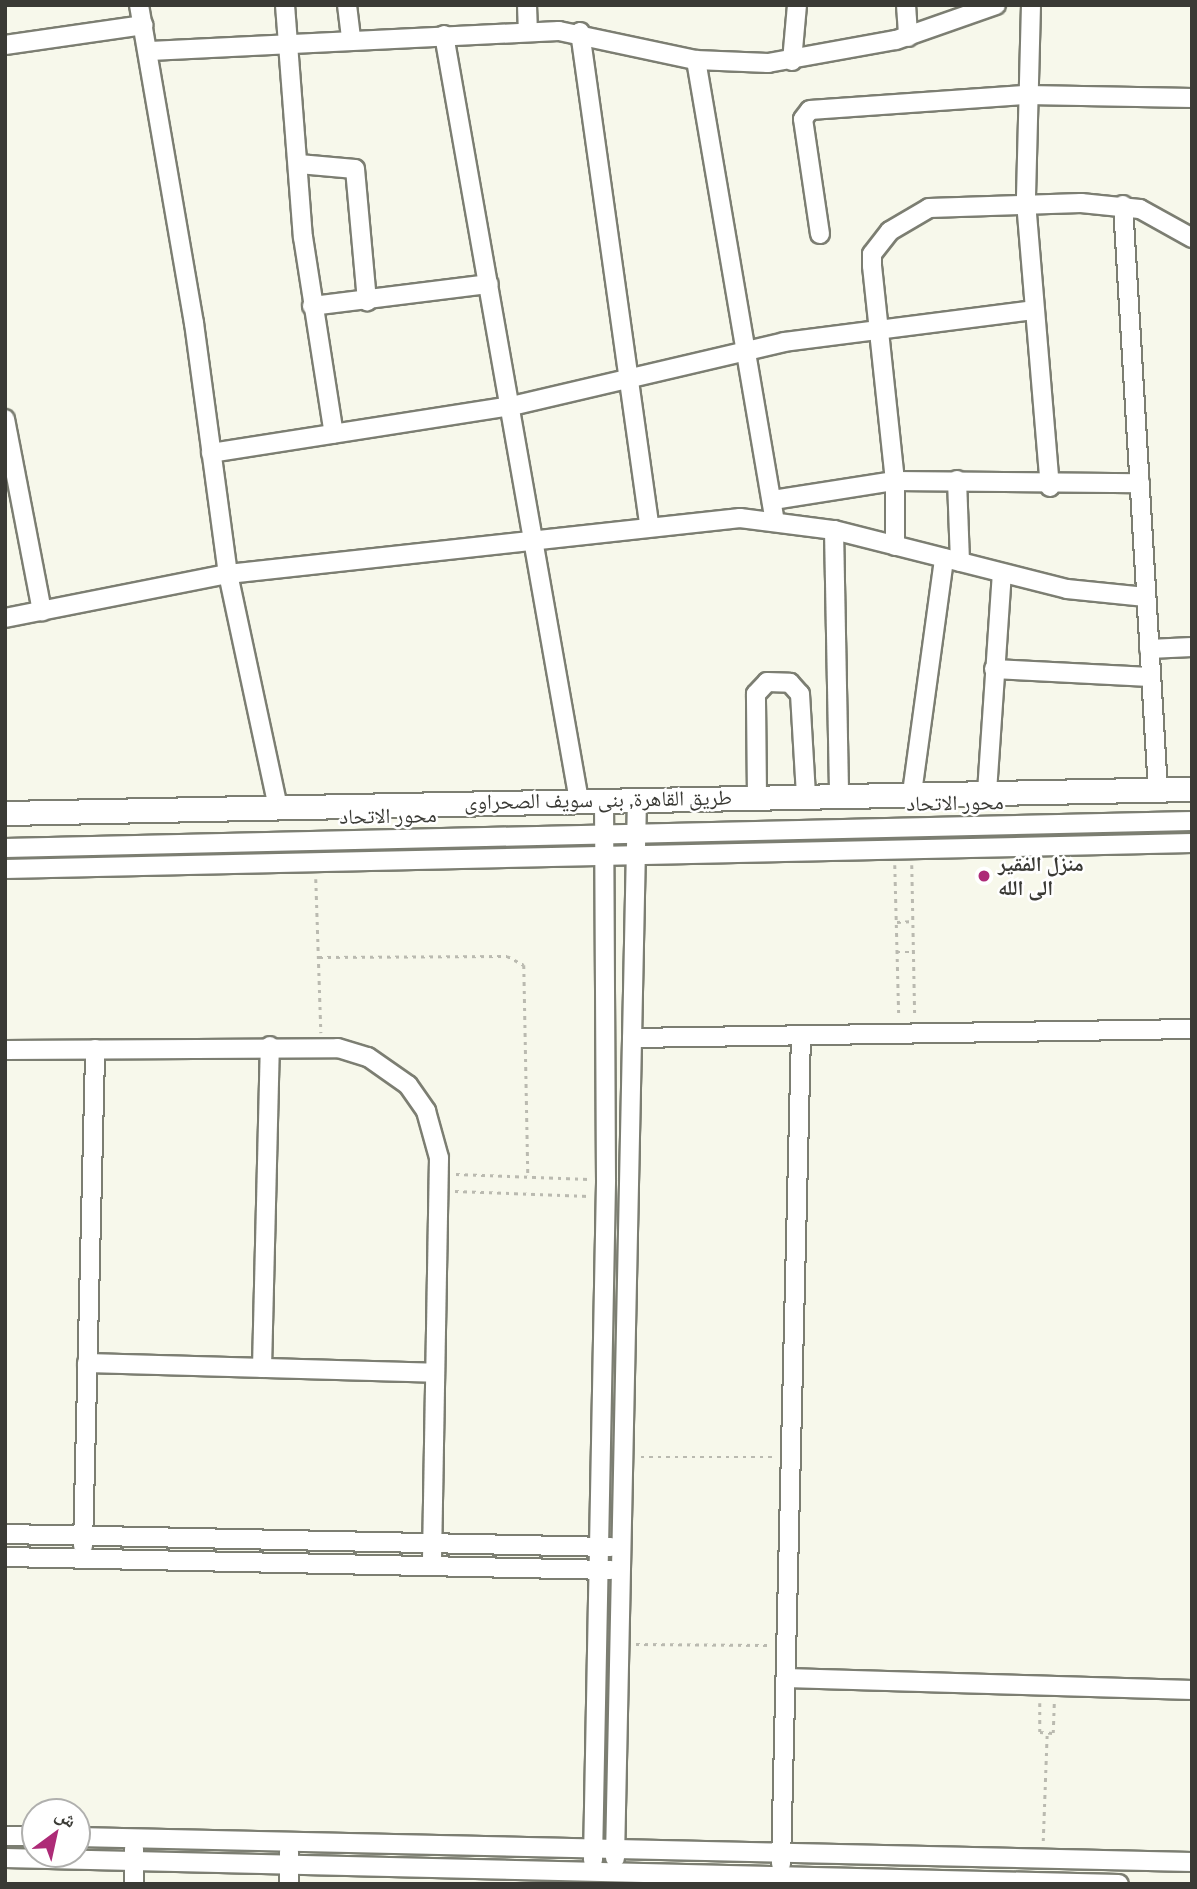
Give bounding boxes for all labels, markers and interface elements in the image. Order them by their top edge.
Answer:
street label: طريق القاهرة, بنى سويف الصحراوى [464,785,732,815]
street label: محور الاتحاد [906,790,1004,816]
street label: محور الاتحاد [339,803,437,829]
place label: منزل الفقير الى الله [998,851,1084,901]
marker: منزل الفقير الى الله [976,868,992,884]
north arrow [21,1798,91,1868]
text: ش [51,1801,82,1833]

